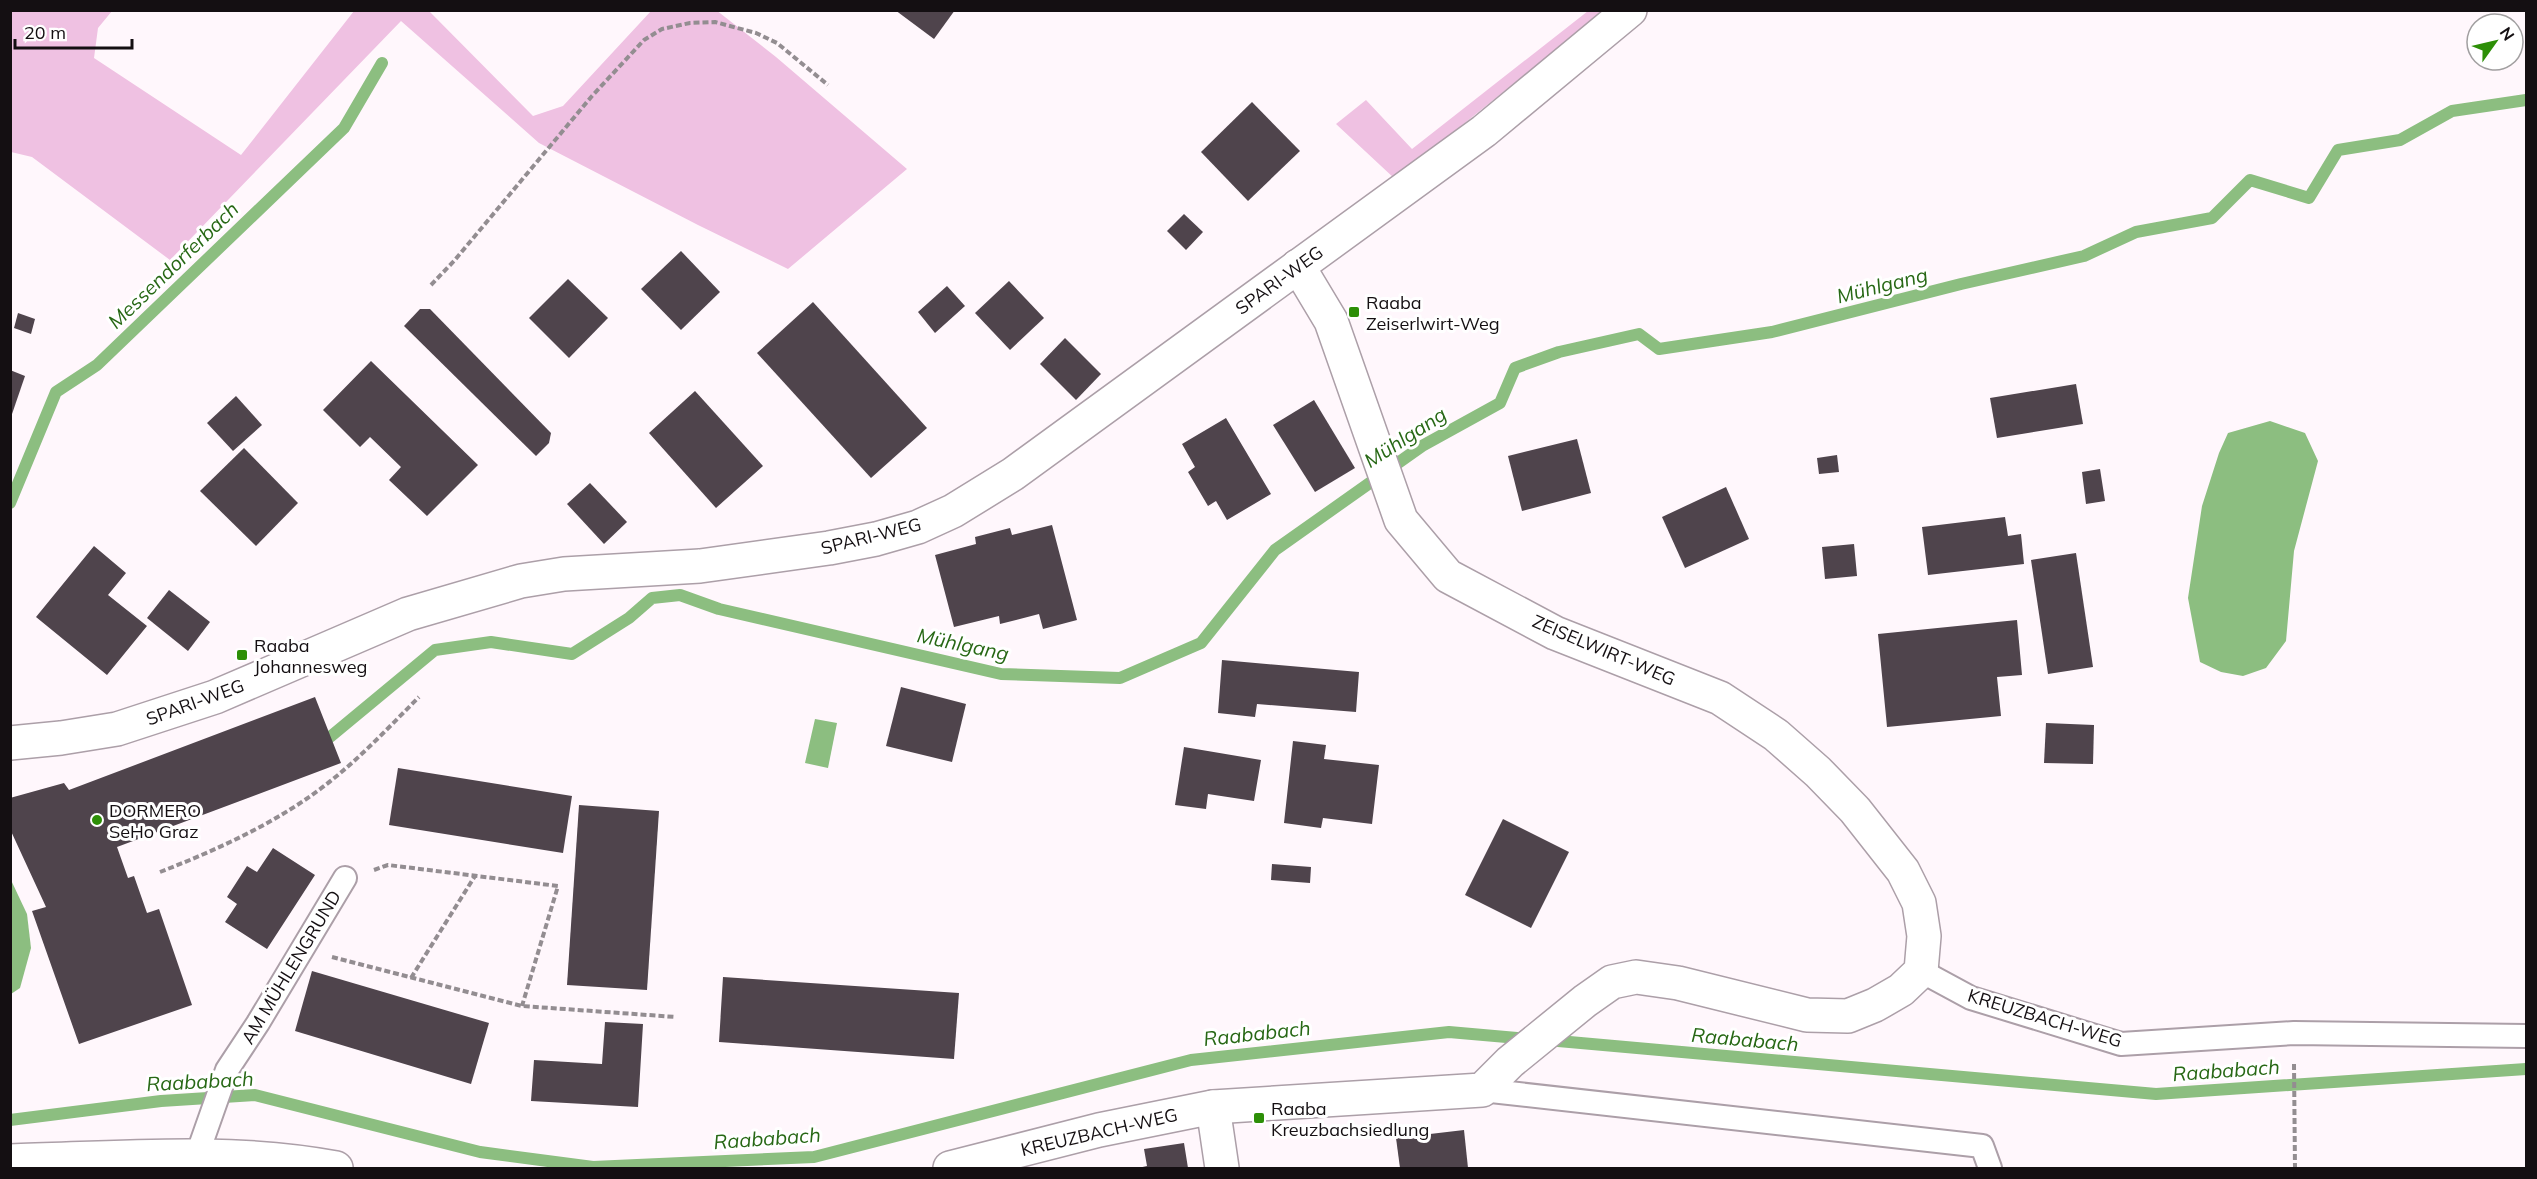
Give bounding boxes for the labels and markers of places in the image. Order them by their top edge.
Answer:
place label: Raaba Zeiserlwirt-Weg [1366,291,1500,335]
marker: Raaba Zeiserlwirt-Weg [1347,305,1361,319]
place label: Raaba Johannesweg [254,634,367,678]
marker: Raaba Johannesweg [235,648,249,662]
place label: DORMERO SeHo Graz [109,799,201,843]
marker: DORMERO SeHo Graz [90,813,104,827]
place label: Raaba Kreuzbachsiedlung [1271,1097,1429,1141]
marker: Raaba Kreuzbachsiedlung [1252,1111,1266,1125]

